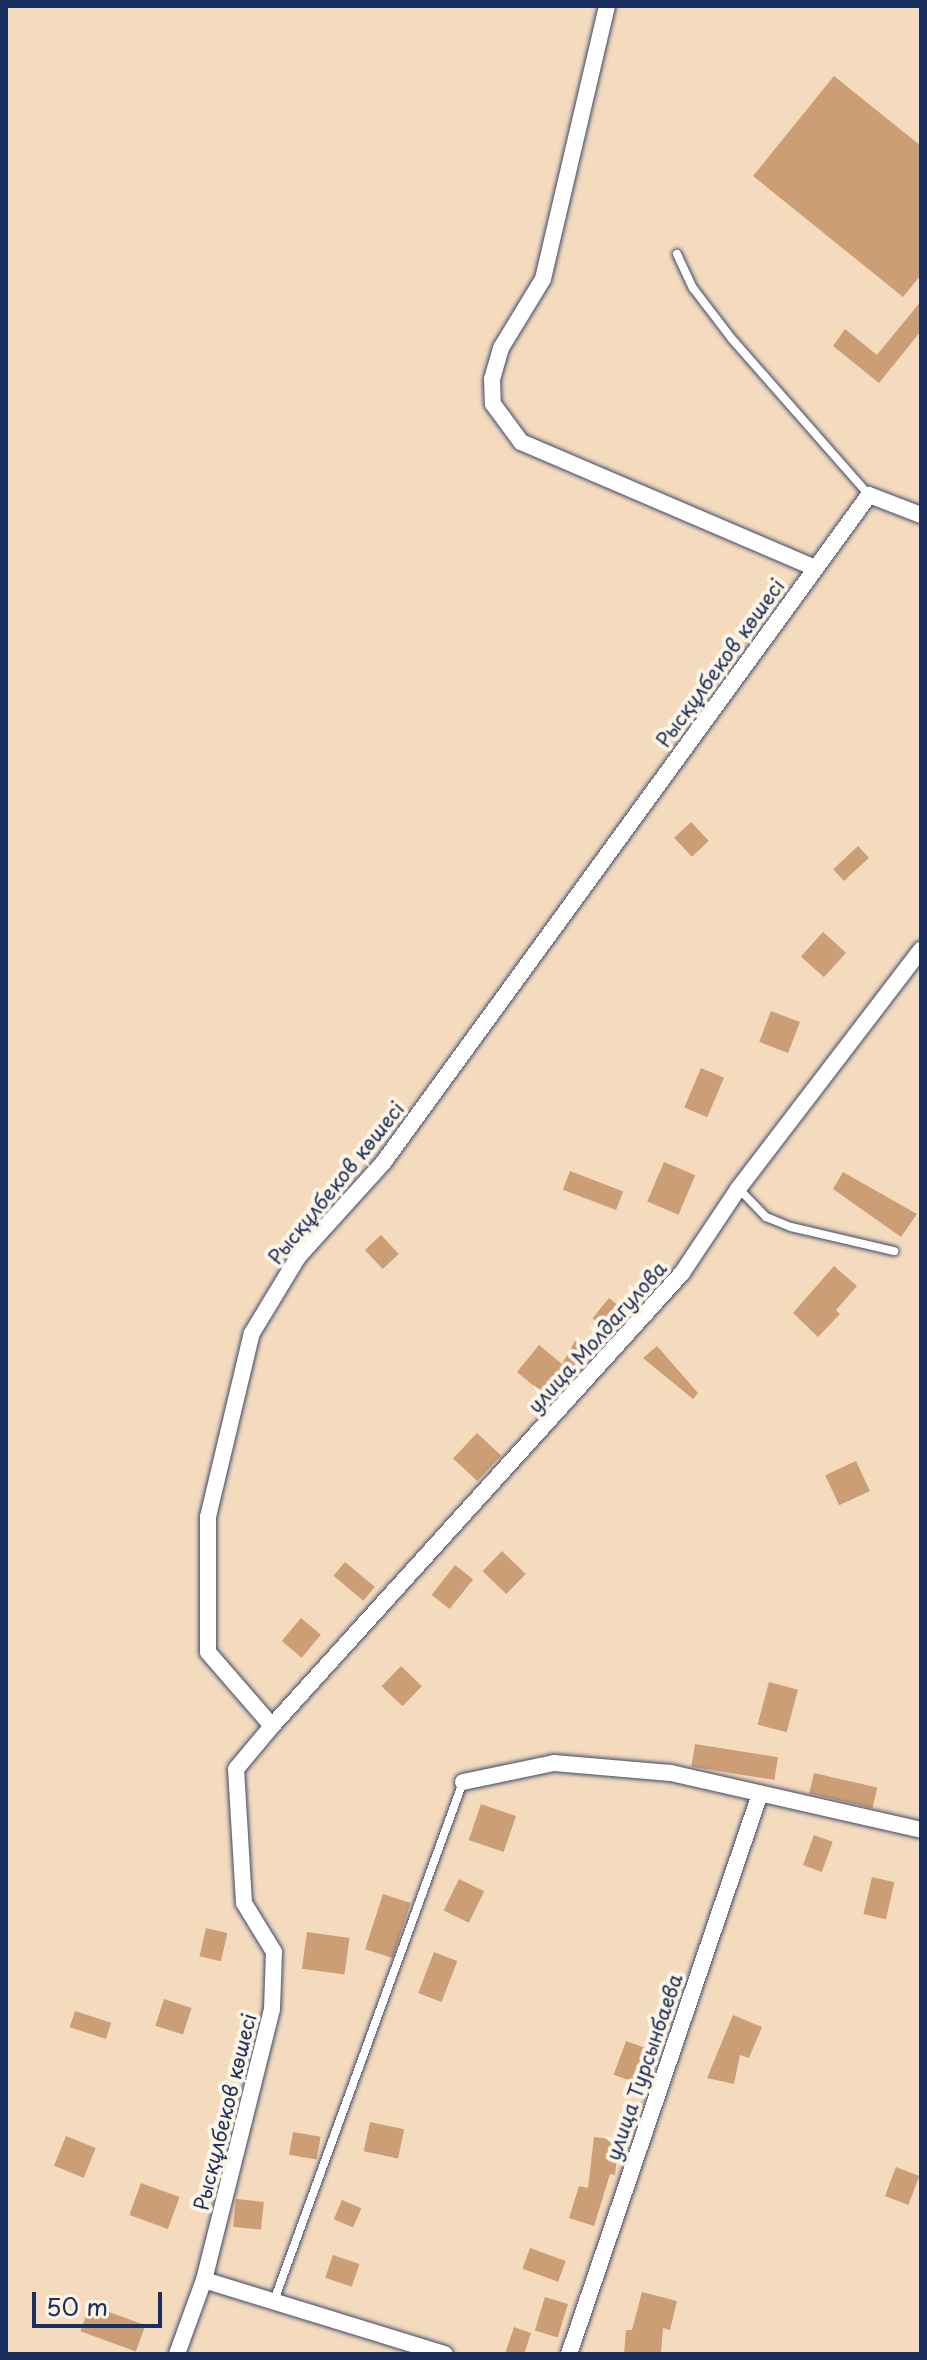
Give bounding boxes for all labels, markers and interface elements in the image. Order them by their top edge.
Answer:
street label: Рысқұлбеков көшесі [651,574,789,752]
street label: Рысқұлбеков көшесі [263,1097,409,1269]
street label: улица Молдагулова [522,1256,672,1418]
street label: улица Турсынбаева [601,1970,687,2164]
street label: Рысқұлбеков көшесі [189,2011,261,2213]
scale bar [36,2276,166,2326]
text: 50 m [46,2288,108,2324]

